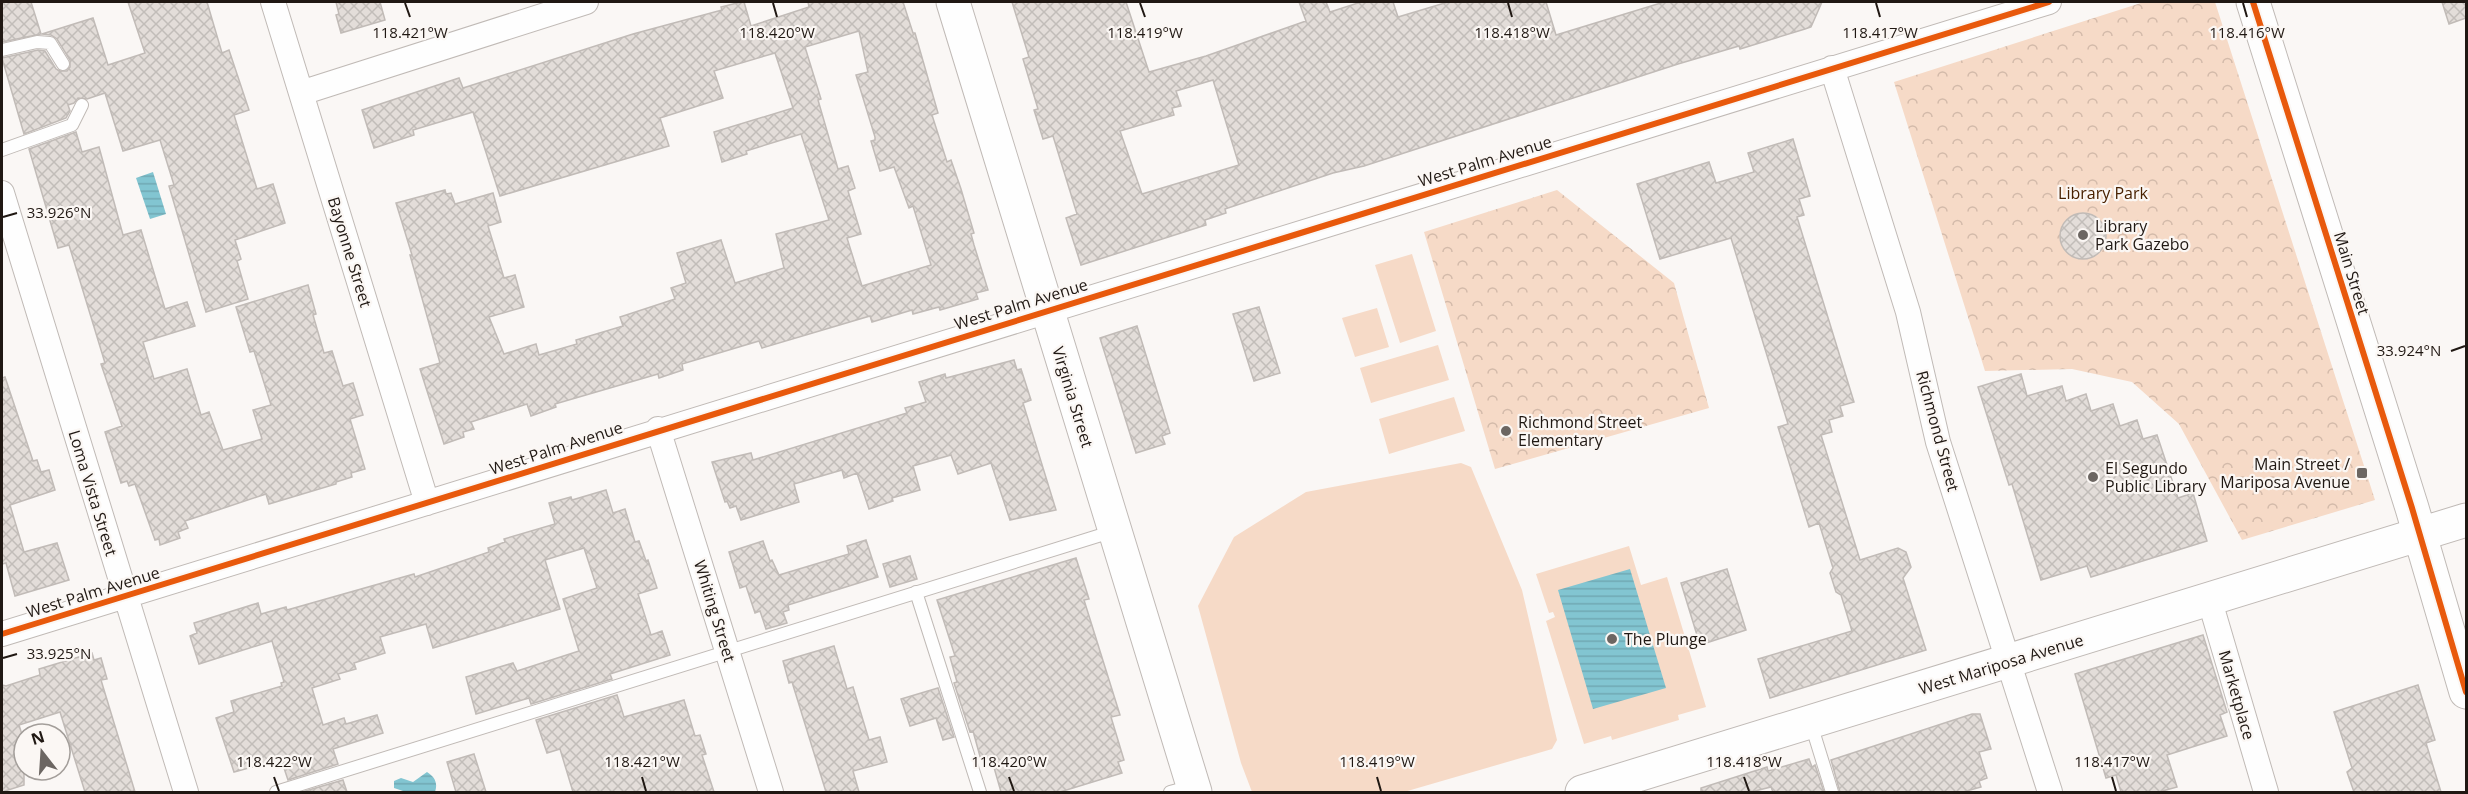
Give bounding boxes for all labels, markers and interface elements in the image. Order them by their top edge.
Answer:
text: 118.421°W [372,22,448,42]
text: 118.420°W [739,22,815,42]
text: 118.419°W [1107,22,1183,42]
text: 118.418°W [1474,22,1550,42]
text: 118.417°W [1842,22,1918,42]
text: 118.416°W [2209,22,2285,42]
street label: West Palm Avenue [1416,130,1554,192]
park label: Library Park [2058,182,2148,204]
street label: Bayonne Street [323,194,377,310]
text: 33.926°N [27,202,91,222]
place label: Library Park Gazebo [2095,215,2189,255]
marker: Library Park Gazebo [2076,228,2090,242]
street label: Main Street [2329,229,2375,318]
street label: West Palm Avenue [952,273,1090,335]
text: 33.924°N [2377,340,2441,360]
street label: Virginia Street [1047,344,1099,450]
street label: Richmond Street [1911,368,1965,494]
place label: Richmond Street Elementary [1518,411,1643,451]
street label: West Palm Avenue [487,416,625,480]
marker: Richmond Street Elementary [1499,424,1513,438]
street label: Loma Vista Street [63,427,123,559]
place label: Main Street / Mariposa Avenue [2220,453,2350,493]
place label: El Segundo Public Library [2105,457,2207,497]
marker: Main Street / Mariposa Avenue [2355,466,2369,480]
marker: El Segundo Public Library [2086,470,2100,484]
street label: Whiting Street [689,557,741,665]
street label: West Palm Avenue [24,561,162,623]
place label: The Plunge [1624,628,1707,650]
street label: West Mariposa Avenue [1916,628,2086,700]
marker: The Plunge [1605,632,1619,646]
text: 33.925°N [27,643,91,663]
street label: Marketplace [2214,648,2260,742]
north arrow [12,722,72,782]
text: N [28,725,47,750]
text: 118.422°W [236,751,312,771]
text: 118.421°W [604,751,680,771]
text: 118.420°W [971,751,1047,771]
text: 118.419°W [1339,751,1415,771]
text: 118.418°W [1706,751,1782,771]
text: 118.417°W [2074,751,2150,771]

